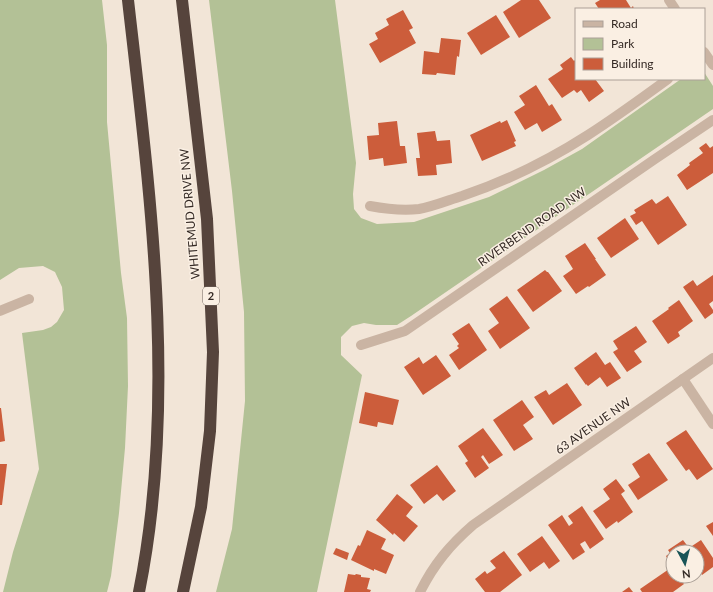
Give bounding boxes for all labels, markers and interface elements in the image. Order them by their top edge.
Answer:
legend [575,8,705,80]
text: Road [611,16,638,31]
text: Park [611,36,635,51]
text: Building [611,56,654,71]
street label: WHITEMUD DRIVE NW [176,148,203,280]
street label: RIVERBEND ROAD NW [475,183,589,270]
road number: 2 [203,287,219,305]
street label: 63 AVENUE NW [552,394,634,457]
north arrow [665,544,705,584]
text: N [681,567,691,581]

